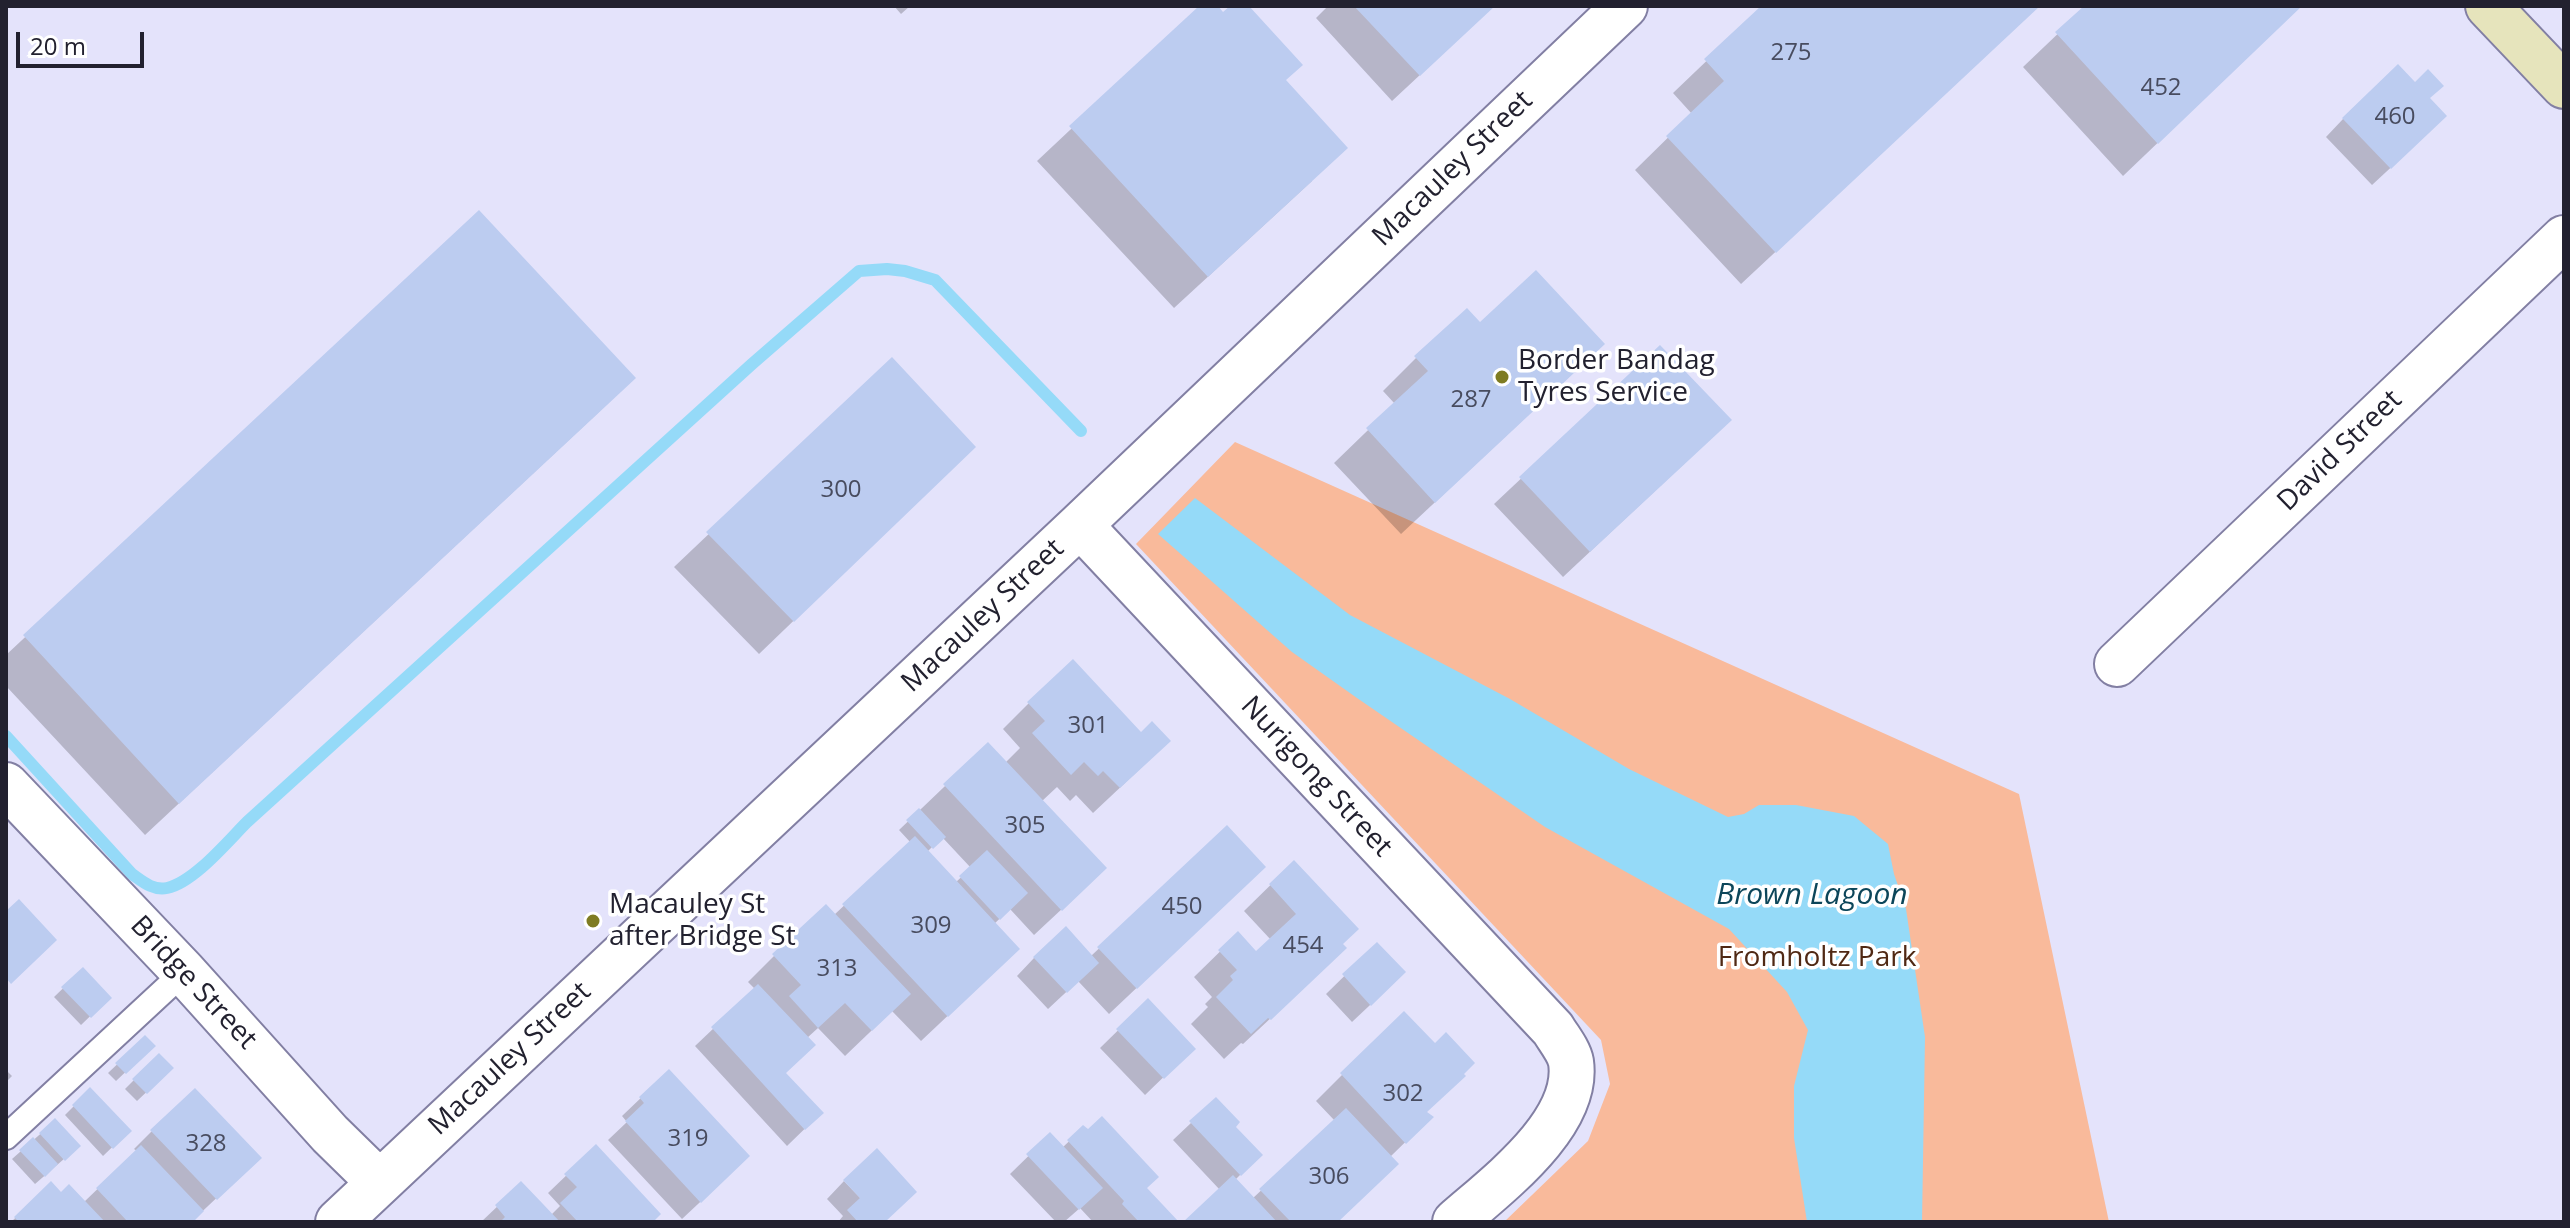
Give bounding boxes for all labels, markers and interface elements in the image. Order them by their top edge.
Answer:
scale bar [20,16,148,66]
text: 20 m [30,29,86,62]
house number: 275 [1770,39,1812,67]
house number: 452 [2140,74,2182,102]
street label: Macauley Street [1366,84,1540,254]
house number: 460 [2374,103,2416,131]
place label: Border Bandag Tyres Service [1518,344,1715,410]
marker: Border Bandag Tyres Service [1493,368,1511,386]
street label: David Street [2271,384,2409,518]
house number: 287 [1450,386,1492,414]
house number: 300 [820,476,862,504]
street label: Macauley Street [895,532,1071,700]
street label: Nurigong Street [1233,690,1399,864]
house number: 301 [1067,712,1109,740]
house number: 305 [1004,812,1046,840]
water label: Brown Lagoon [1716,877,1908,913]
place label: Macauley St after Bridge St [609,888,796,954]
house number: 450 [1161,893,1203,921]
street label: Bridge Street [123,909,263,1057]
marker: Macauley St after Bridge St [584,912,602,930]
house number: 309 [910,912,952,940]
house number: 454 [1282,932,1324,960]
park label: Fromholtz Park [1718,941,1916,975]
house number: 313 [816,955,858,983]
street label: Macauley Street [422,975,598,1143]
house number: 302 [1382,1080,1424,1108]
house number: 319 [667,1125,709,1153]
house number: 328 [185,1130,227,1158]
house number: 306 [1308,1163,1350,1191]

